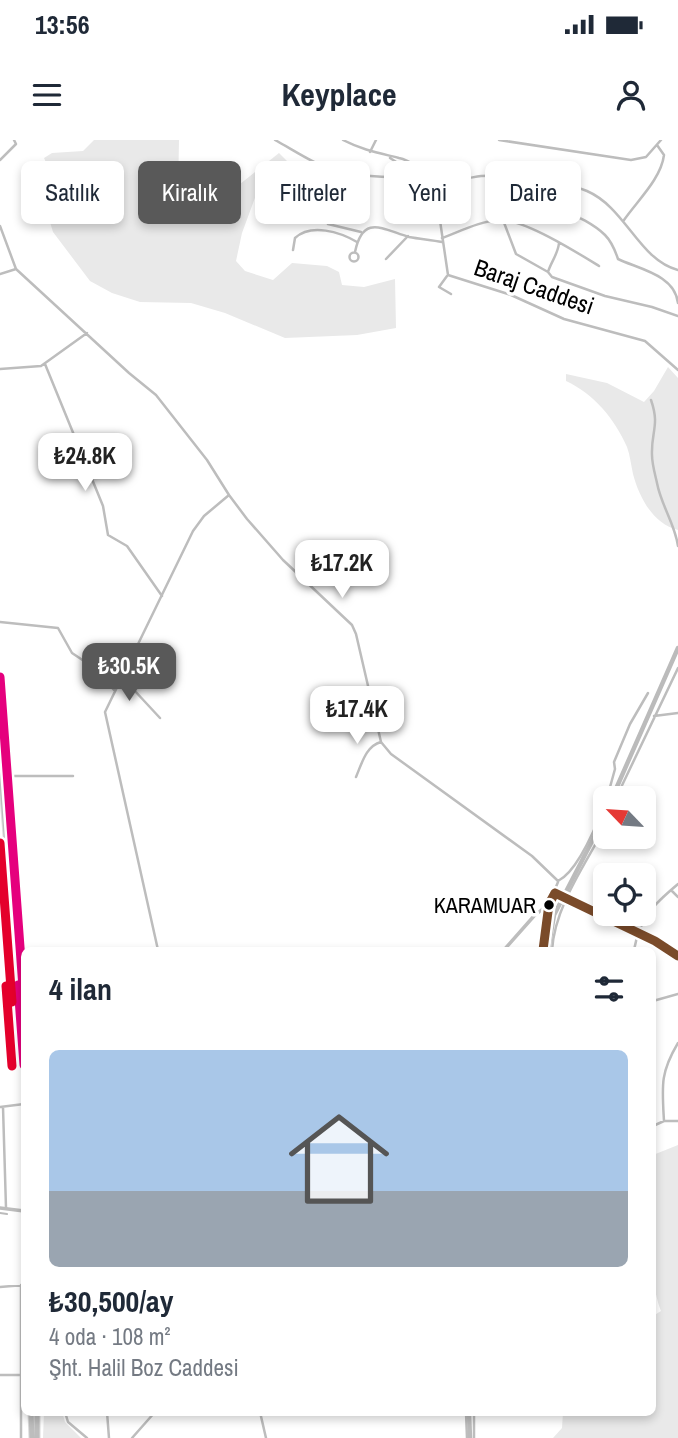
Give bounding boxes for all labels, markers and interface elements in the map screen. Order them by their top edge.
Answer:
text: 13:56 [35,7,90,42]
text: Keyplace [281,73,397,116]
icon: menu [28,76,66,114]
icon: person [612,76,650,114]
chip: Satılık [21,161,124,224]
chip: Kiralık [138,161,241,224]
chip: Filtreler [255,161,370,224]
chip: Yeni [384,161,471,224]
chip: Daire [485,161,581,224]
street label: Baraj Caddesi [470,251,598,321]
pin: ₺24.8K [28,434,142,493]
text: ₺24.8K [54,440,116,471]
pin: ₺17.2K [285,540,399,600]
text: ₺17.2K [311,547,373,578]
pin: ₺30.5K [72,644,186,703]
text: ₺30.5K [98,650,160,681]
pin: ₺17.4K [300,686,414,746]
text: ₺17.4K [326,693,388,724]
north arrow [593,786,656,849]
map controls [593,786,656,926]
button: locate [593,863,656,926]
place label: KARAMUAR [434,890,536,920]
marker: KARAMUAR [542,898,556,912]
text: 4 ilan [49,969,112,1009]
icon: filters [590,970,628,1008]
icon: home [276,1096,402,1222]
text: ₺30,500/ay [49,1281,173,1321]
text: 4 oda · 108 m² [49,1321,171,1352]
text: Şht. Halil Boz Caddesi [49,1352,239,1383]

